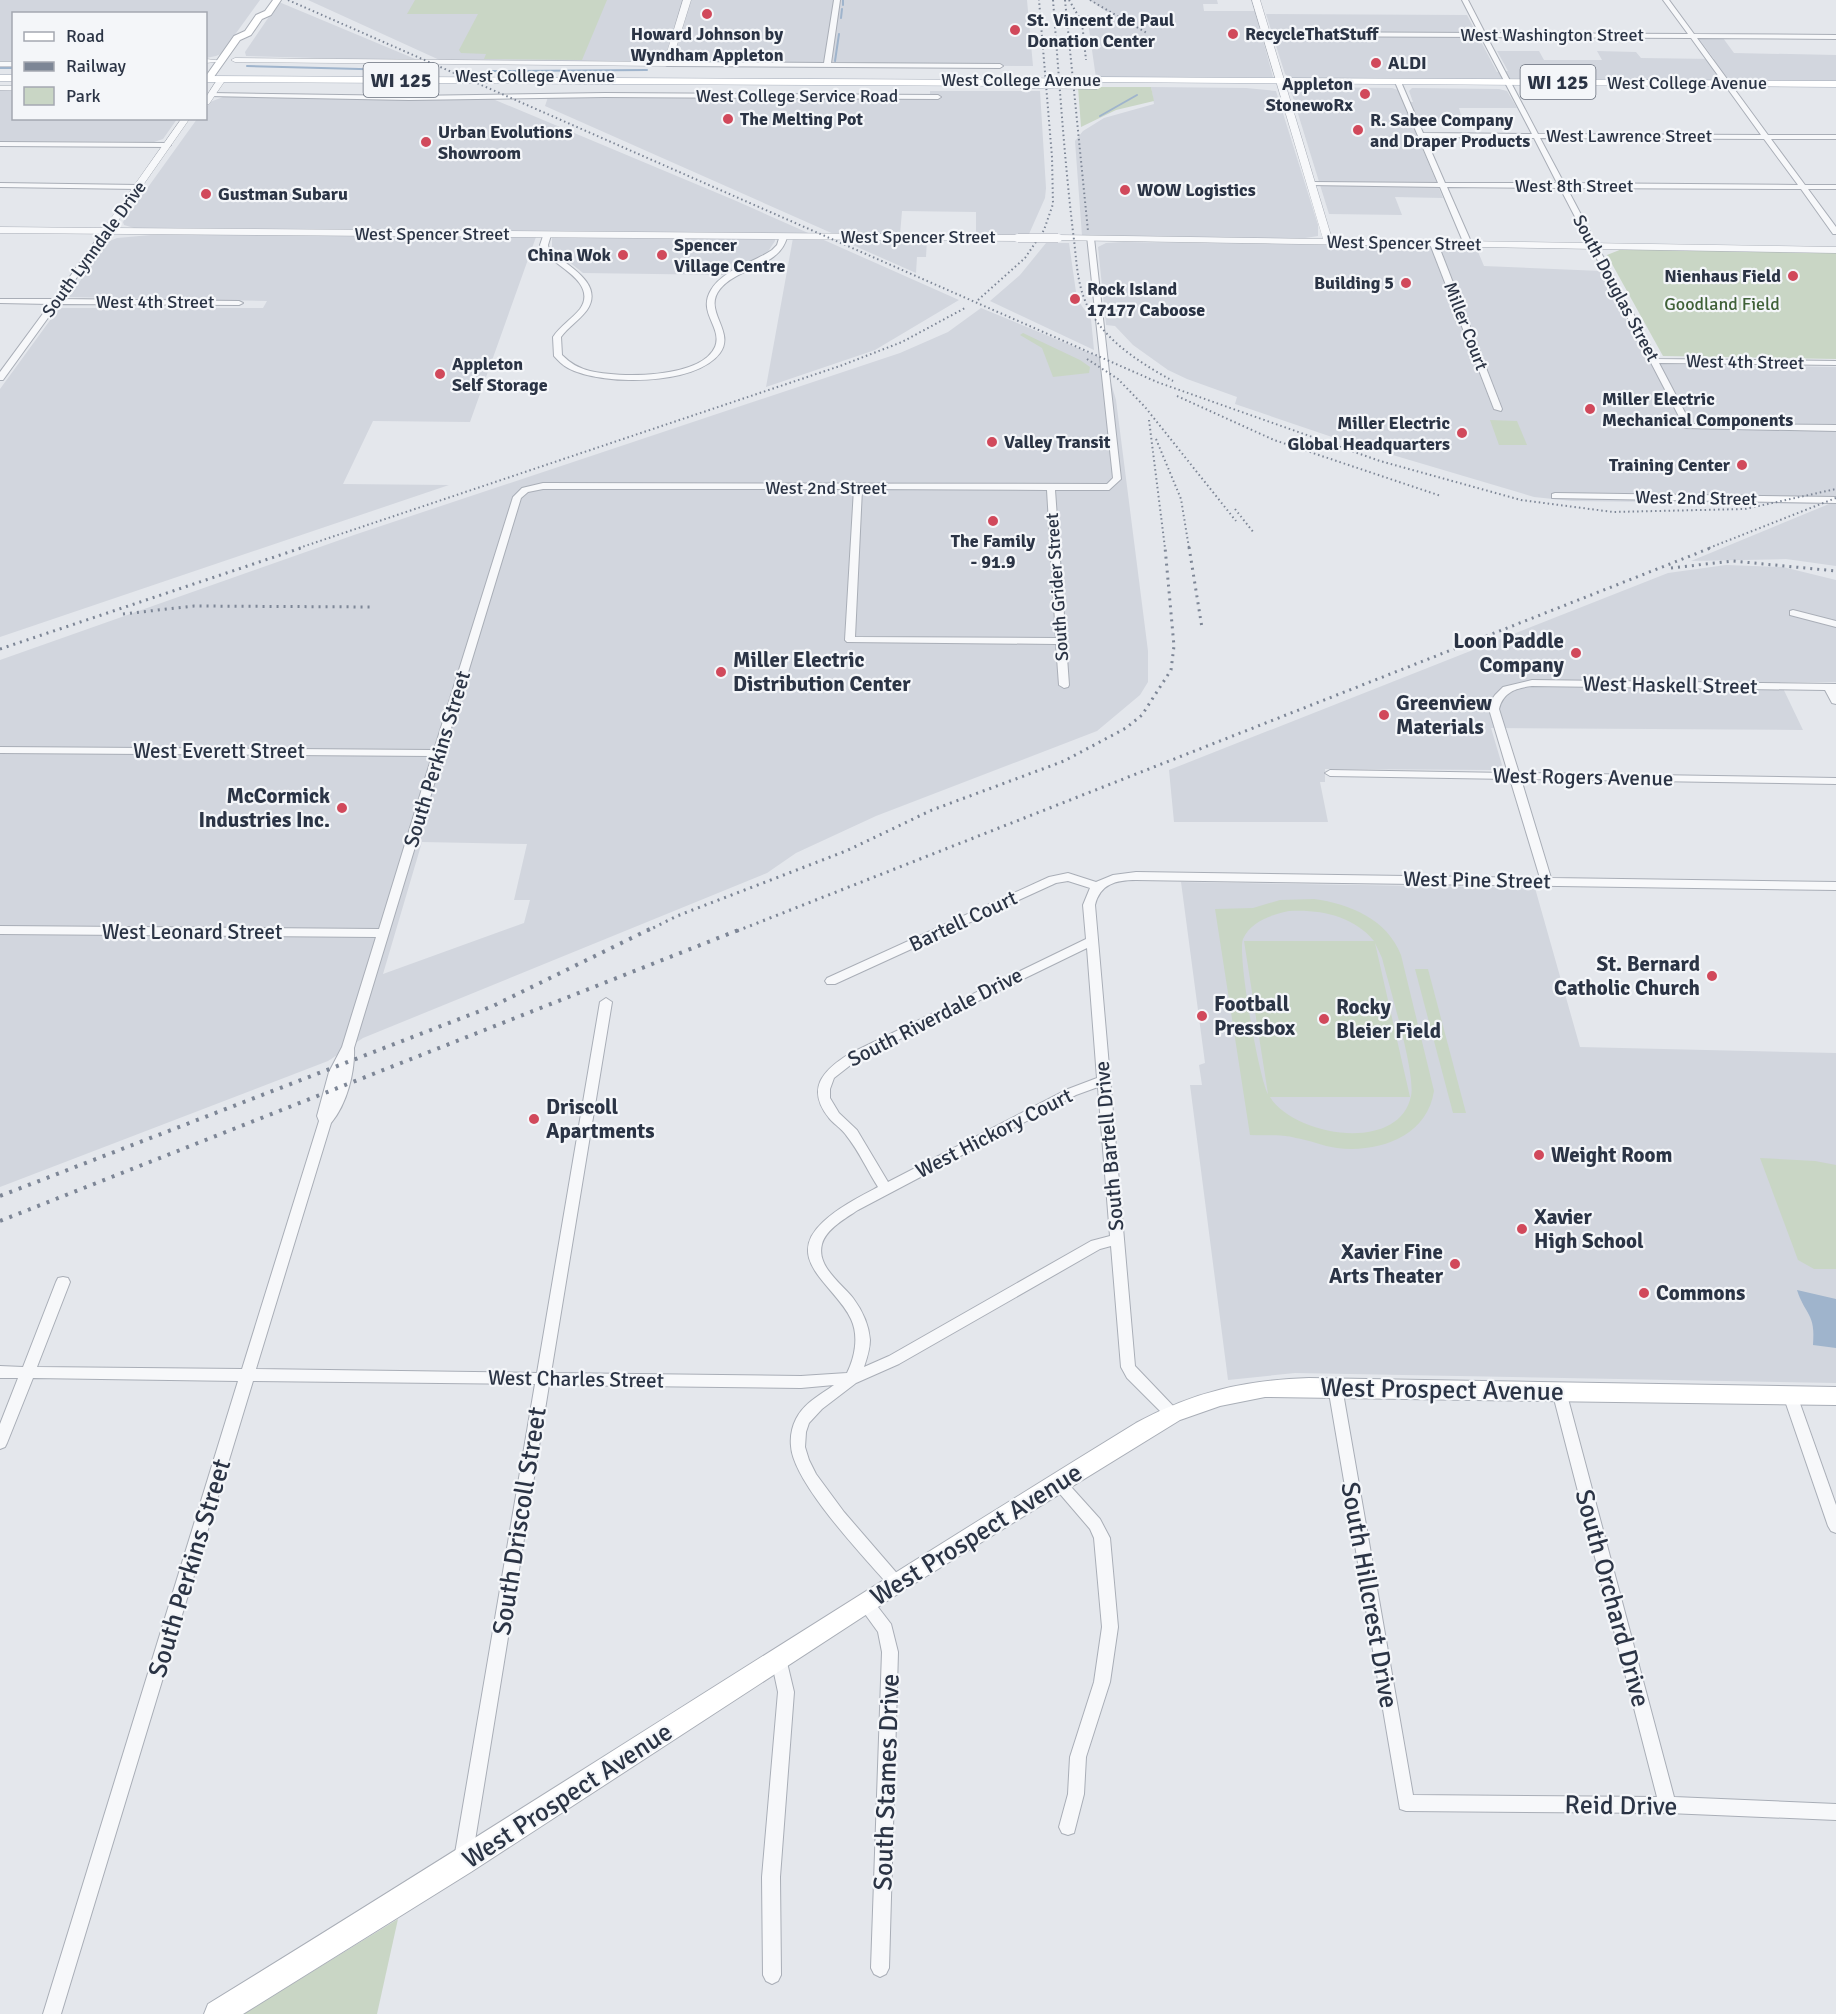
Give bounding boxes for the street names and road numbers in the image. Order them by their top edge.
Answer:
street label: West Washington Street [1460,24,1644,46]
road number: WI 125 [364,63,438,97]
street label: West College Avenue [455,65,615,87]
road number: WI 125 [1520,65,1596,99]
street label: West College Avenue [941,69,1101,91]
street label: West College Avenue [1607,72,1767,94]
street label: West College Service Road [696,85,898,107]
street label: West Lawrence Street [1546,125,1712,147]
street label: West 8th Street [1515,175,1633,197]
street label: South Lynndale Drive [37,177,151,321]
street label: South Douglas Street [1568,211,1664,365]
street label: West Spencer Street [355,223,509,245]
street label: West Spencer Street [841,226,995,248]
street label: West Spencer Street [1326,231,1482,255]
street label: Miller Court [1439,279,1493,373]
street label: West 4th Street [96,291,214,313]
street label: West 4th Street [1686,350,1804,374]
street label: West 2nd Street [765,477,887,499]
street label: West 2nd Street [1635,486,1757,510]
street label: South Grider Street [1041,512,1073,662]
street label: South Perkins Street [398,668,476,850]
street label: West Haskell Street [1582,670,1758,700]
street label: West Everett Street [133,738,305,764]
street label: West Rogers Avenue [1492,762,1674,792]
street label: West Pine Street [1403,866,1551,894]
street label: Bartell Court [905,885,1021,957]
street label: West Leonard Street [102,919,282,945]
street label: South Riverdale Drive [843,962,1027,1072]
street label: South Bartell Drive [1089,1060,1129,1232]
street label: West Hickory Court [911,1082,1077,1184]
street label: West Charles Street [488,1364,664,1394]
street label: West Prospect Avenue [1320,1372,1564,1408]
street label: South Driscoll Street [486,1405,554,1638]
street label: South Perkins Street [142,1455,238,1681]
street label: West Prospect Avenue [865,1457,1088,1613]
street label: South Hillcrest Drive [1333,1480,1405,1711]
street label: South Orchard Drive [1568,1486,1656,1711]
street label: South Stames Drive [867,1673,907,1891]
street label: West Prospect Avenue [457,1716,678,1876]
street label: Reid Drive [1564,1789,1678,1823]

